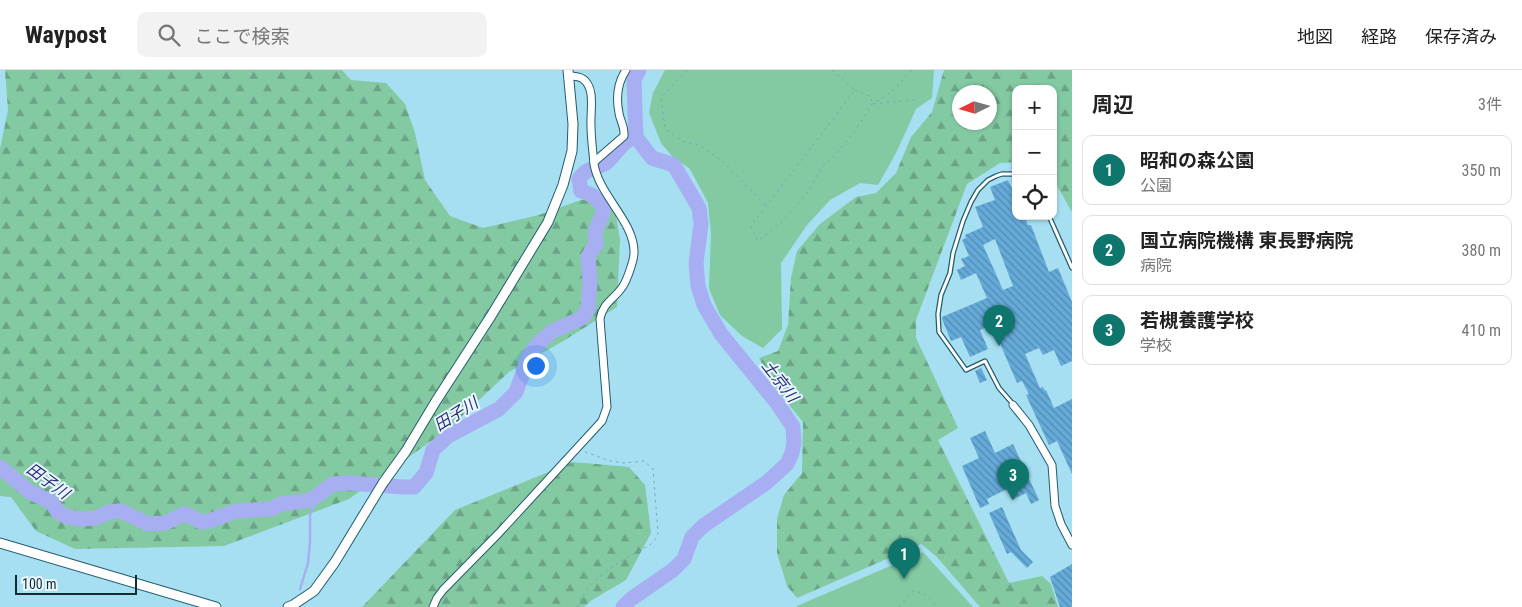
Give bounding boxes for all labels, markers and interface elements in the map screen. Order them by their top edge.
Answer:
search box [137,12,487,57]
text: Waypost [25,21,107,49]
icon: search [155,21,183,49]
text: ここで検索 [195,25,290,48]
text: 地図 [1297,26,1333,47]
text: 経路 [1361,26,1397,47]
text: 保存済み [1425,26,1497,47]
north arrow [952,85,997,130]
map controls [1012,85,1057,220]
button: + [1012,85,1057,130]
text: 周辺 [1092,93,1134,117]
text: 3件 [1478,95,1502,114]
button: − [1012,130,1057,175]
text: 昭和の森公園 [1140,149,1254,172]
text: 1 [1105,161,1113,180]
text: 350 m [1462,161,1501,180]
button: locate [1012,175,1057,220]
text: 公園 [1140,176,1172,195]
text: 国立病院機構 東長野病院 [1140,229,1353,252]
text: 2 [1105,241,1113,260]
text: 380 m [1462,241,1501,260]
text: 病院 [1140,256,1172,275]
pin: 2 [983,305,1015,346]
text: 若槻養護学校 [1140,309,1254,332]
text: 3 [1105,321,1113,340]
text: 410 m [1462,321,1501,340]
text: 学校 [1140,336,1172,355]
your location [523,353,549,379]
water label: 土京川 [758,356,803,407]
water label: 田子川 [431,392,483,435]
water label: 田子川 [23,459,75,504]
pin: 3 [997,459,1029,500]
pin: 1 [888,538,920,579]
scale bar [15,572,138,595]
text: 100 m [22,576,57,592]

